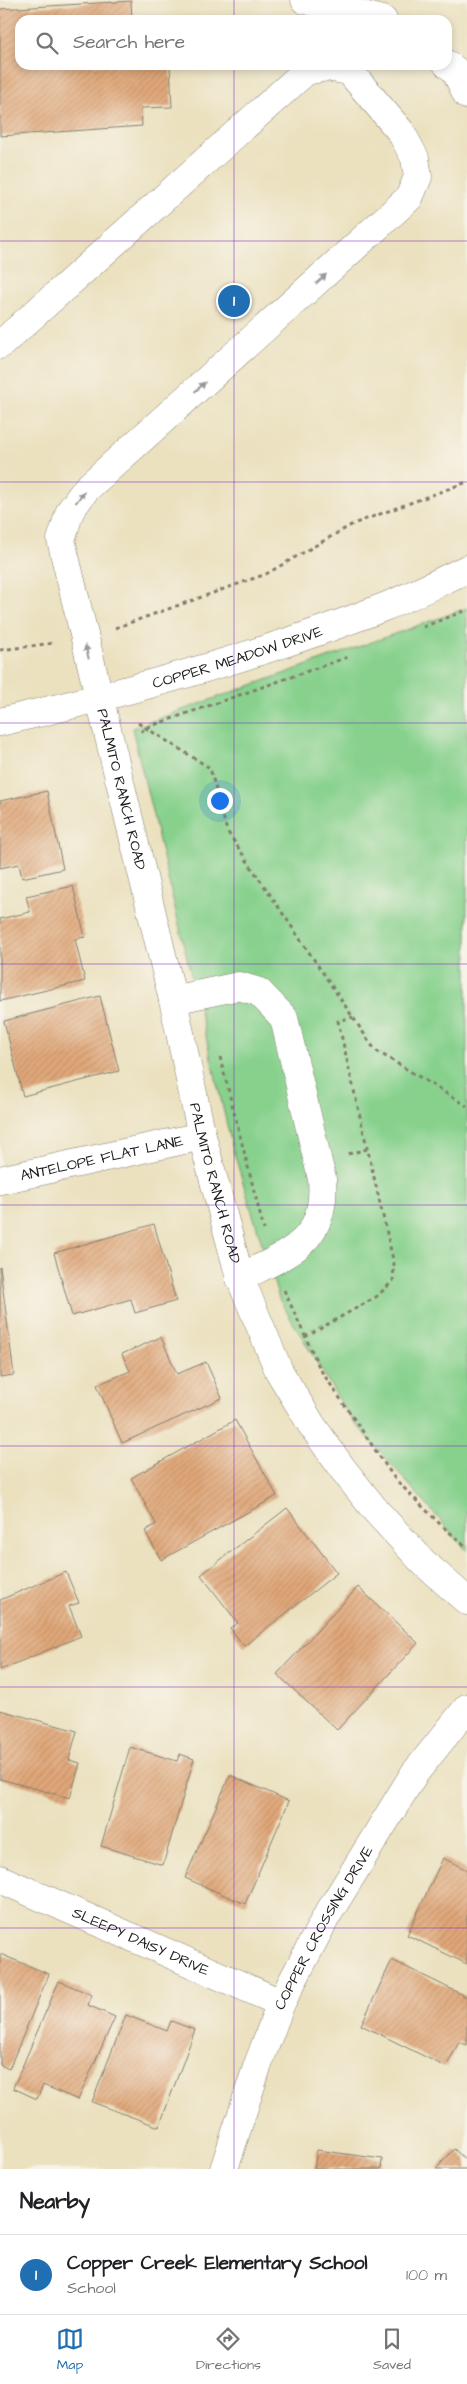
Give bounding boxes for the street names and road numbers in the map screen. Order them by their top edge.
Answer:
street label: COPPER MEADOW DRIVE [150,621,325,694]
street label: PALMITO RANCH ROAD [91,706,151,872]
street label: PALMITO RANCH ROAD [184,1101,246,1266]
street label: ANTELOPE FLAT LANE [18,1130,185,1186]
street label: COPPER CROSSING DRIVE [269,1842,378,2013]
street label: SLEEPY DAISY DRIVE [69,1902,213,1981]

